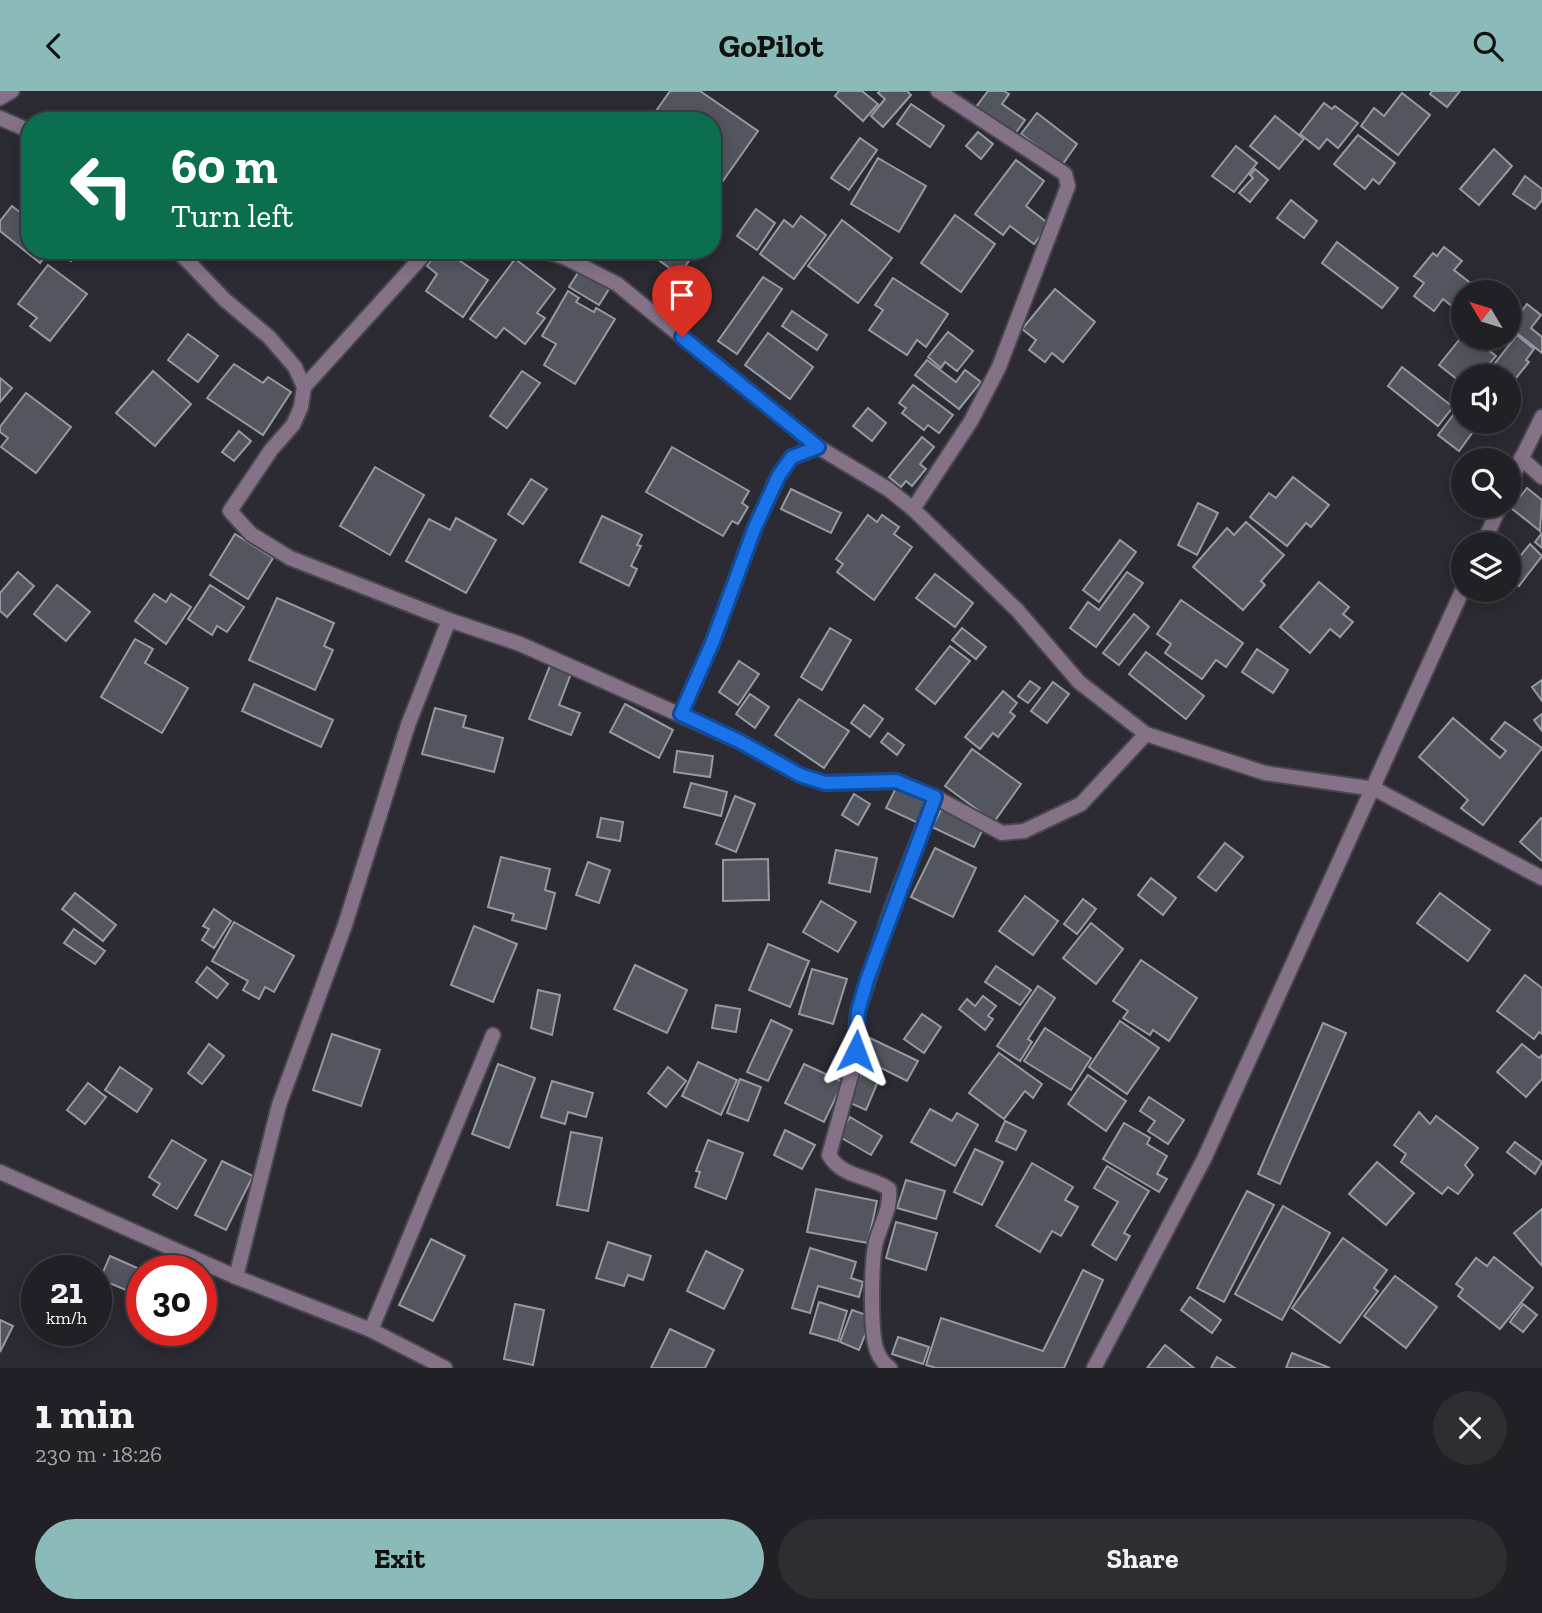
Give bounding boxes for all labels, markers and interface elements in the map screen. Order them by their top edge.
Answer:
icon: back [35,27,73,65]
text: GoPilot [718,27,824,65]
icon: search [1469,27,1507,65]
text: 60 m [171,137,278,196]
icon: left [56,140,147,231]
text: Turn left [171,197,293,235]
pin [652,265,712,337]
icon: arrive [663,276,701,314]
north arrow [1451,280,1521,350]
map controls [1451,280,1521,602]
button: sound [1451,364,1521,434]
button: search [1451,448,1521,518]
button: layers [1451,532,1521,602]
position arrow [819,1014,893,1088]
speed limit sign: 30 [126,1255,217,1346]
text: 21 [50,1270,83,1312]
text: km/h [46,1307,87,1329]
text: 1 min [35,1388,134,1439]
button: close [1433,1391,1507,1465]
text: 230 m · 18:26 [35,1440,162,1468]
button: Exit [35,1519,764,1599]
button: Share [778,1519,1507,1599]

